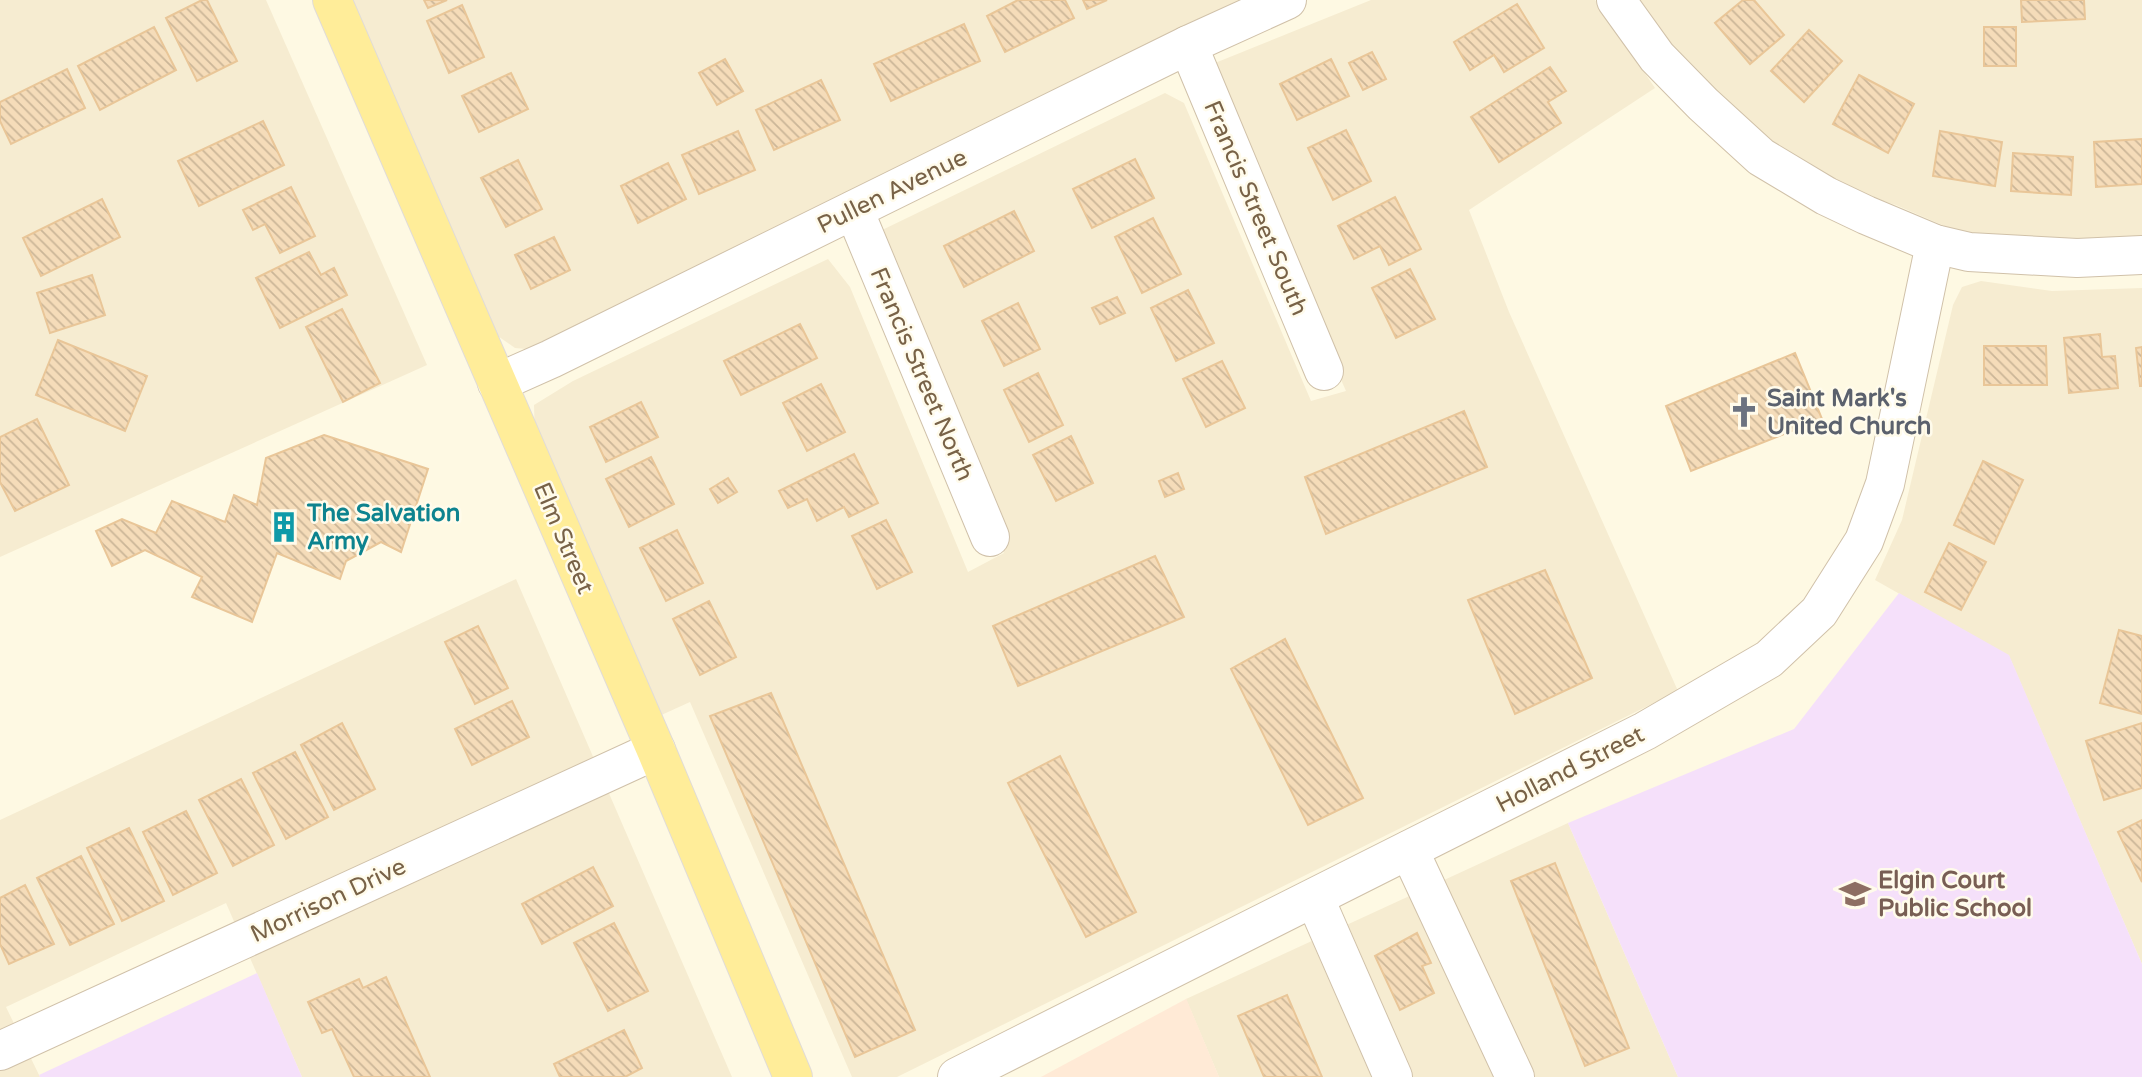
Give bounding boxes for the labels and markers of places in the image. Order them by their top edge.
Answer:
place label: Saint Mark's United Church [1767,384,1931,441]
church icon: Saint Mark's United Church [1727,395,1761,429]
place label: The Salvation Army [306,499,460,556]
building icon: The Salvation Army [267,510,301,544]
place label: Elgin Court Public School [1878,866,2032,923]
school or university icon: Elgin Court Public School [1838,877,1872,911]

